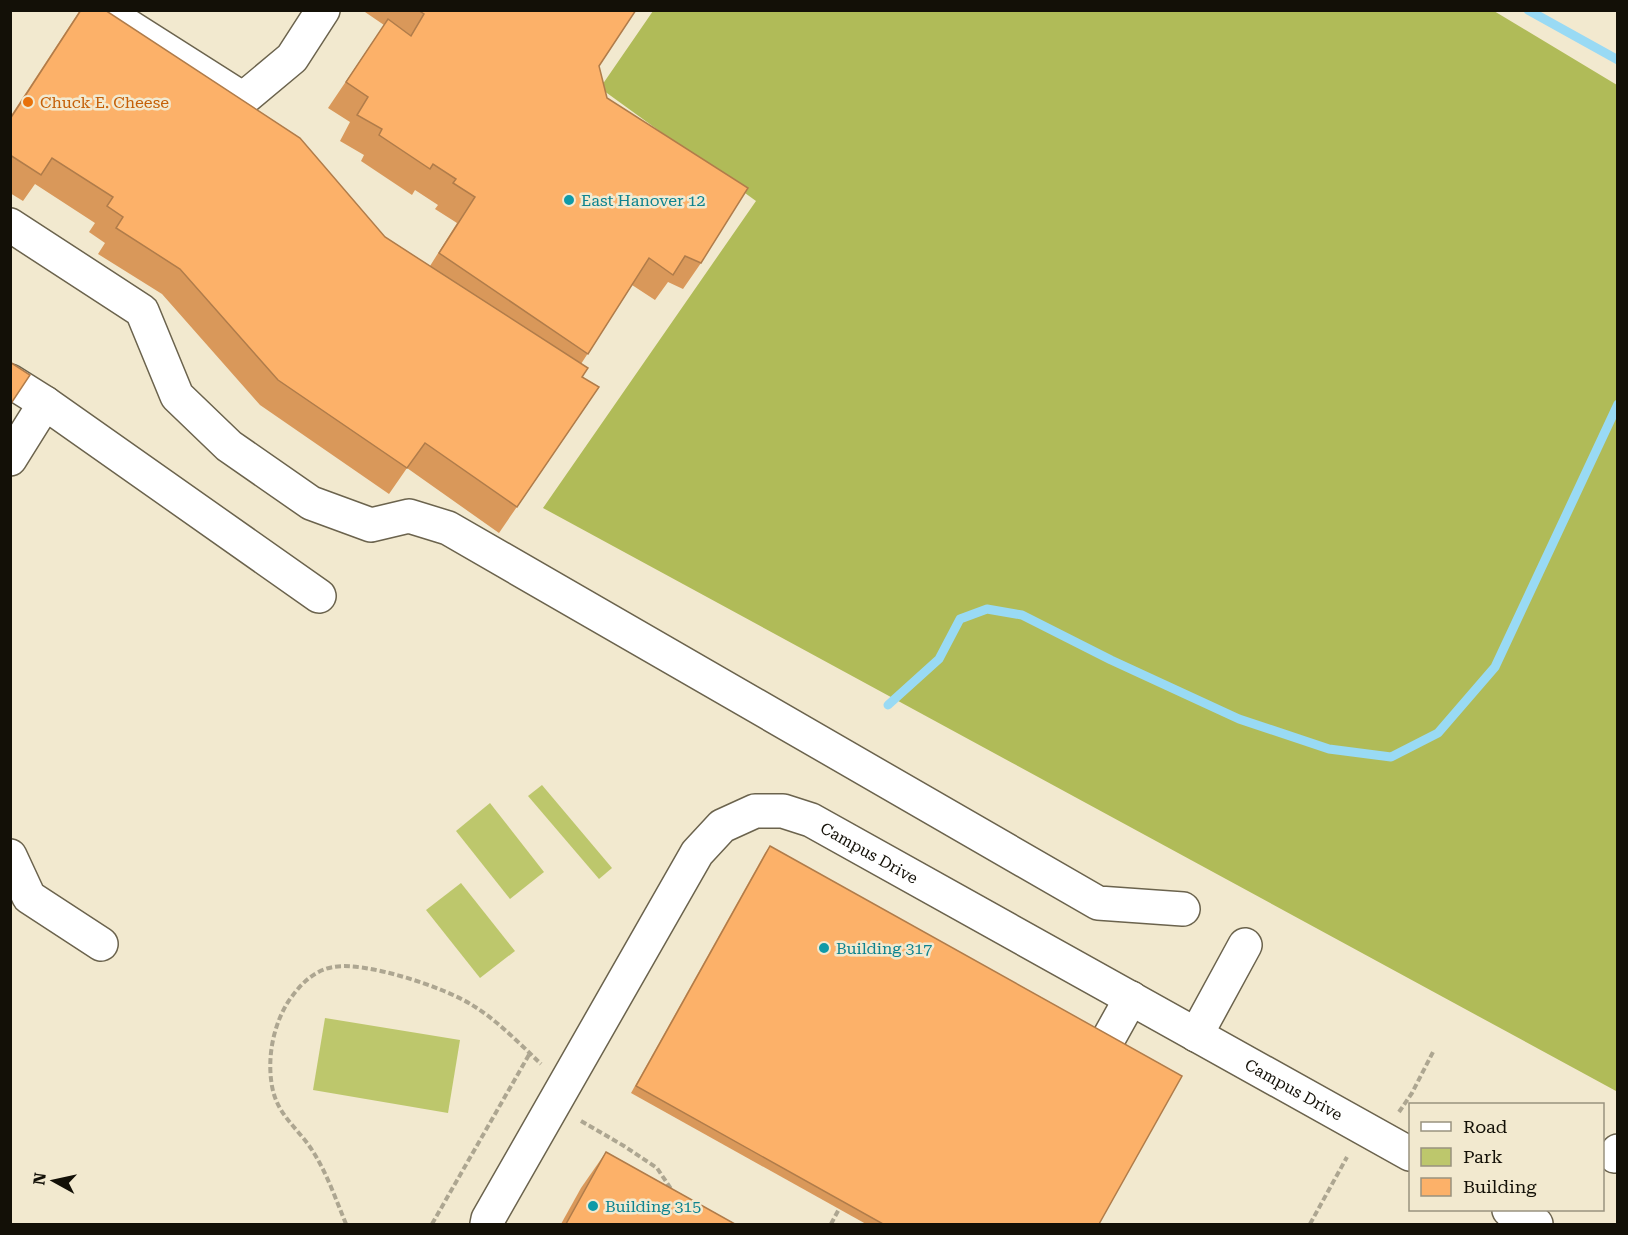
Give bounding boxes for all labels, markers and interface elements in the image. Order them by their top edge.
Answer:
place label: Chuck E. Cheese [40,93,169,112]
marker: Chuck E. Cheese [21,95,35,109]
place label: East Hanover 12 [581,191,706,210]
marker: East Hanover 12 [562,193,576,207]
street label: Campus Drive [817,818,922,888]
place label: Building 317 [836,939,932,958]
marker: Building 317 [817,941,831,955]
street label: Campus Drive [1242,1055,1346,1125]
legend [1409,1103,1604,1211]
text: Road [1463,1116,1508,1137]
text: Park [1463,1146,1503,1167]
north arrow [24,1151,84,1211]
text: N [29,1172,50,1186]
text: Building [1463,1176,1537,1197]
place label: Building 315 [605,1197,701,1216]
marker: Building 315 [586,1199,600,1213]

